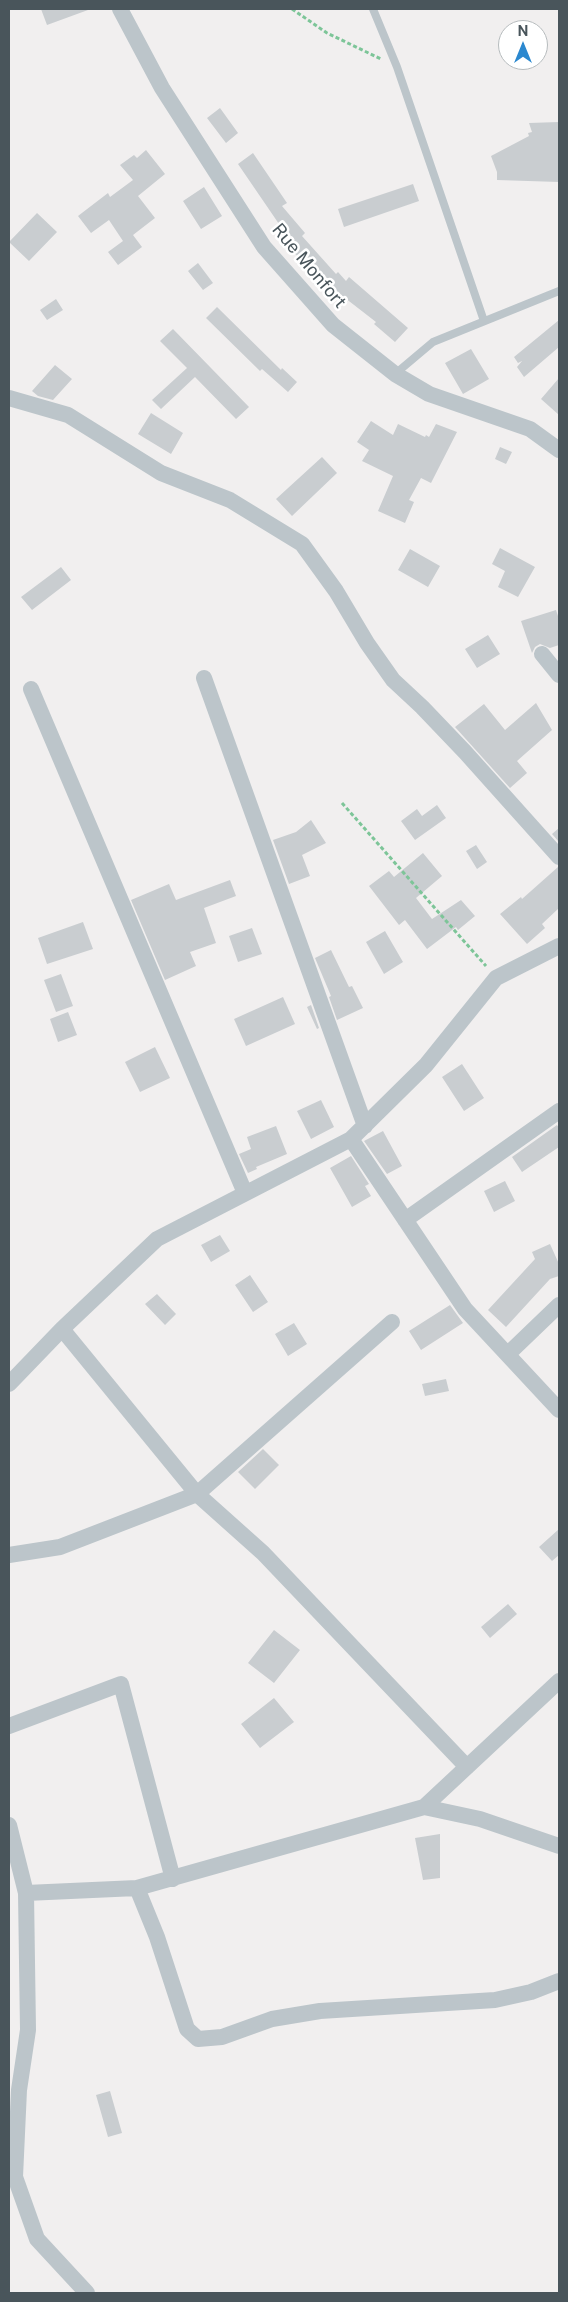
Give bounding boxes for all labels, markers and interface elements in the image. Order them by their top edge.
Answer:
north arrow [498,20,548,70]
text: N [518,23,528,39]
street label: Rue Monfort [267,219,351,313]

